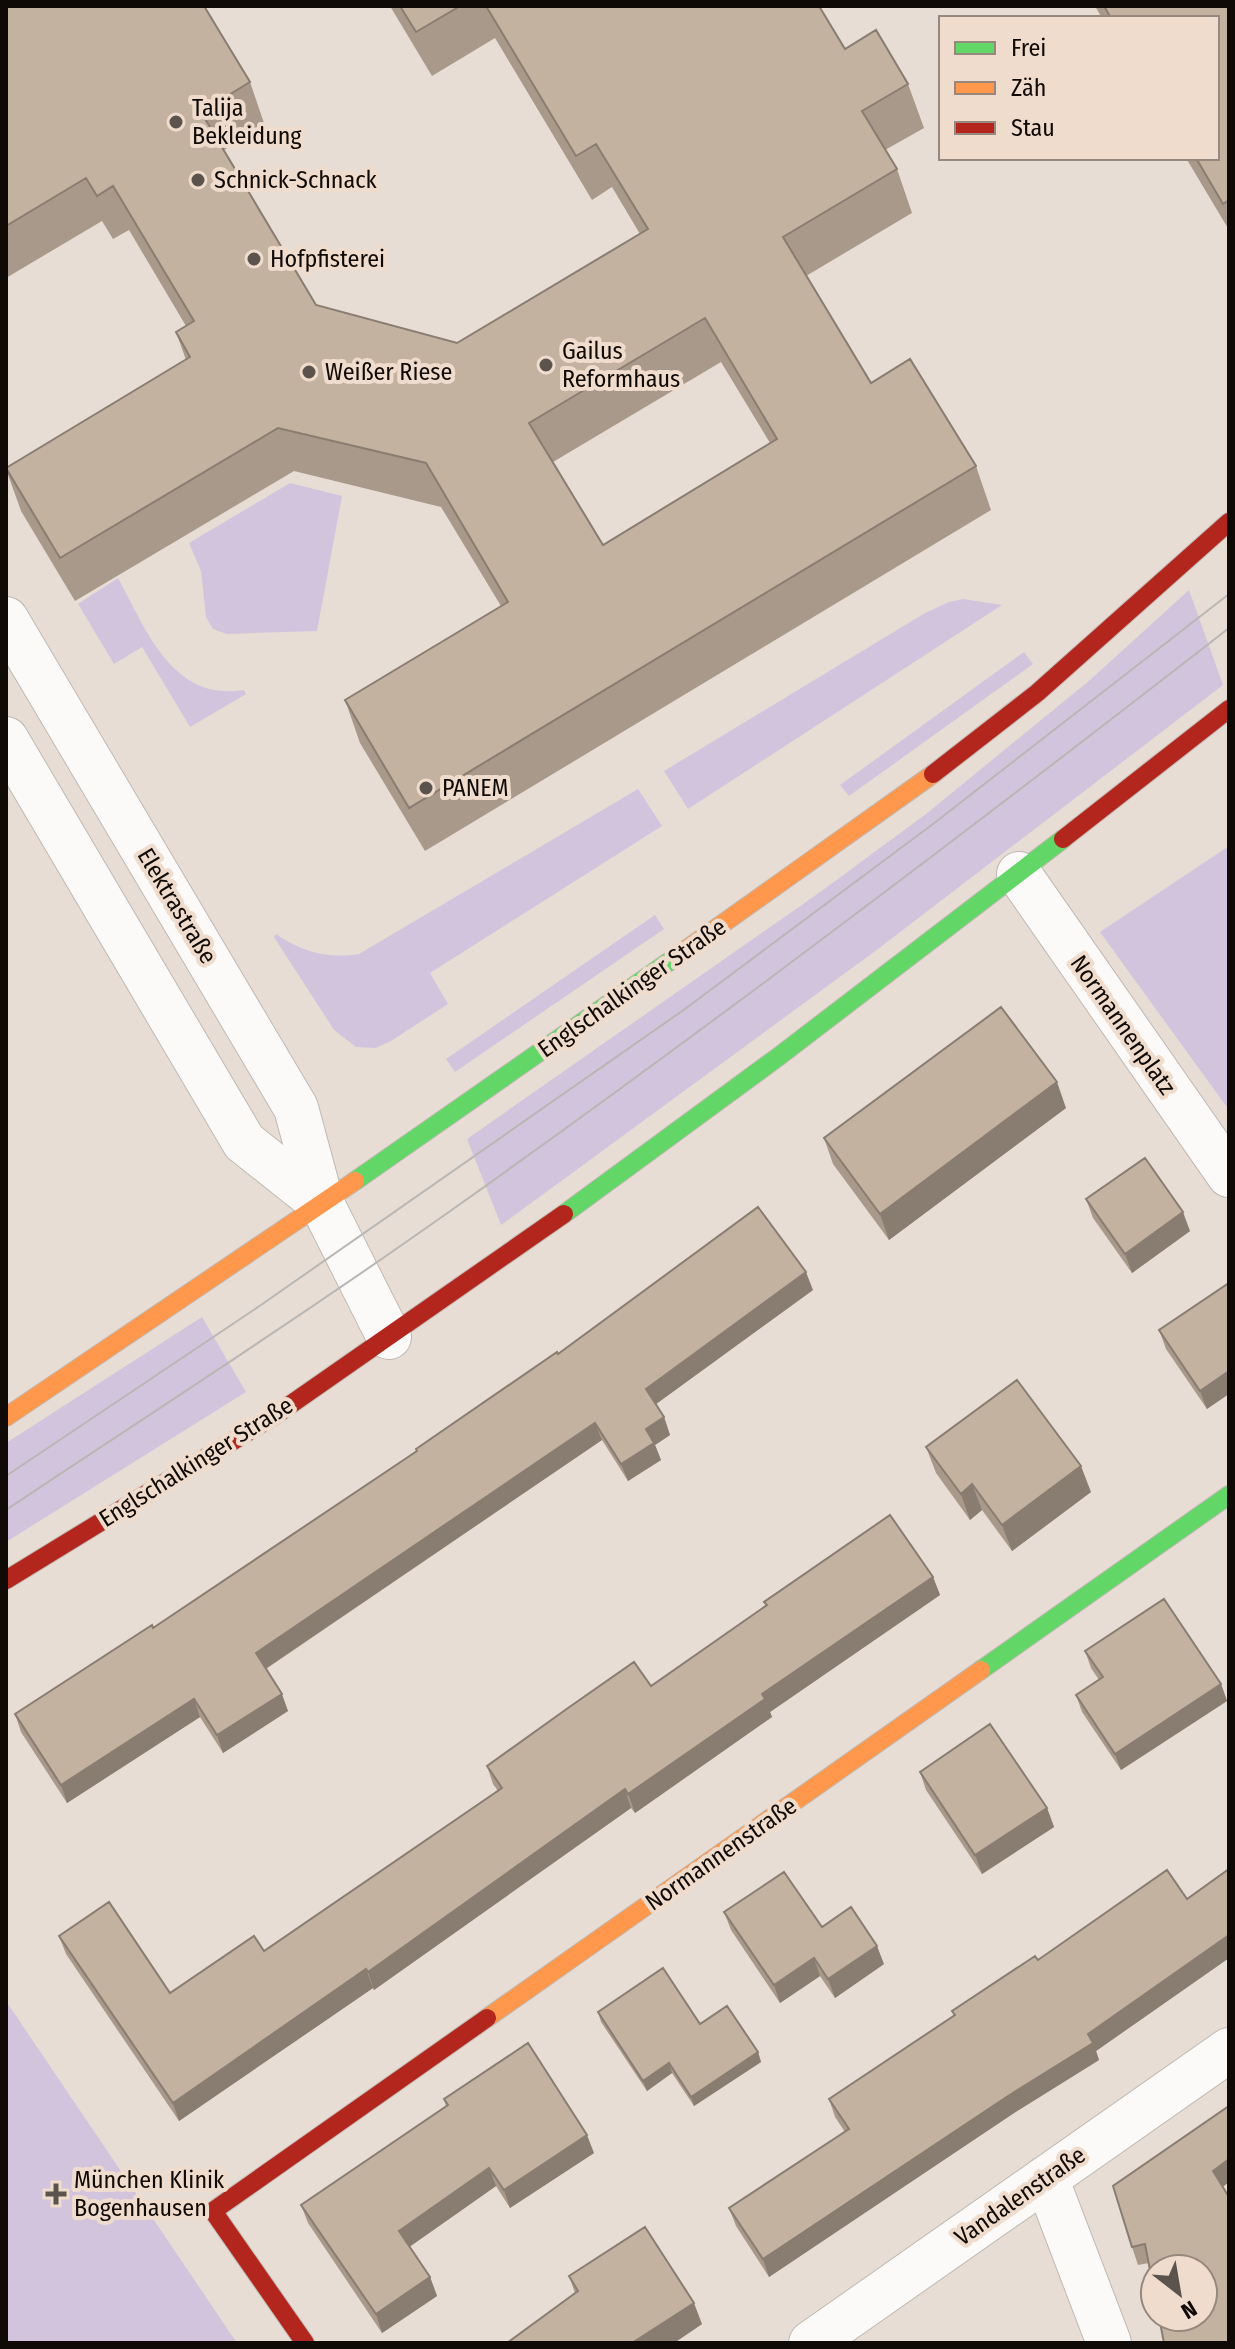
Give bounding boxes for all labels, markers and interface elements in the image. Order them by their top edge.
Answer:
legend [939,16,1219,160]
text: Frei [1011,34,1046,62]
text: Zäh [1011,74,1046,102]
place label: Talija Bekleidung [192,94,302,150]
marker: Talija Bekleidung [167,113,185,131]
text: Stau [1011,114,1055,142]
place label: Schnick-Schnack [214,166,378,194]
marker: Schnick-Schnack [189,171,207,189]
place label: Hofpfisterei [270,245,385,273]
marker: Hofpfisterei [245,250,263,268]
place label: Gailus Reformhaus [562,337,680,393]
marker: Gailus Reformhaus [537,356,555,374]
place label: Weißer Riese [325,358,452,386]
marker: Weißer Riese [300,363,318,381]
place label: PANEM [442,774,509,802]
marker: PANEM [417,779,435,797]
street label: Elektrastraße [132,843,222,969]
street label: Englschalkinger Straße [533,913,731,1063]
street label: Normannenplatz [1065,950,1181,1100]
street label: Englschalkinger Straße [94,1391,298,1533]
street label: Normannenstraße [640,1792,802,1916]
street label: Vandalenstraße [949,2141,1091,2251]
place label: München Klinik Bogenhausen [74,2166,225,2222]
marker: München Klinik Bogenhausen [45,2183,67,2205]
north arrow [1139,2253,1219,2333]
text: N [1176,2295,1202,2325]

